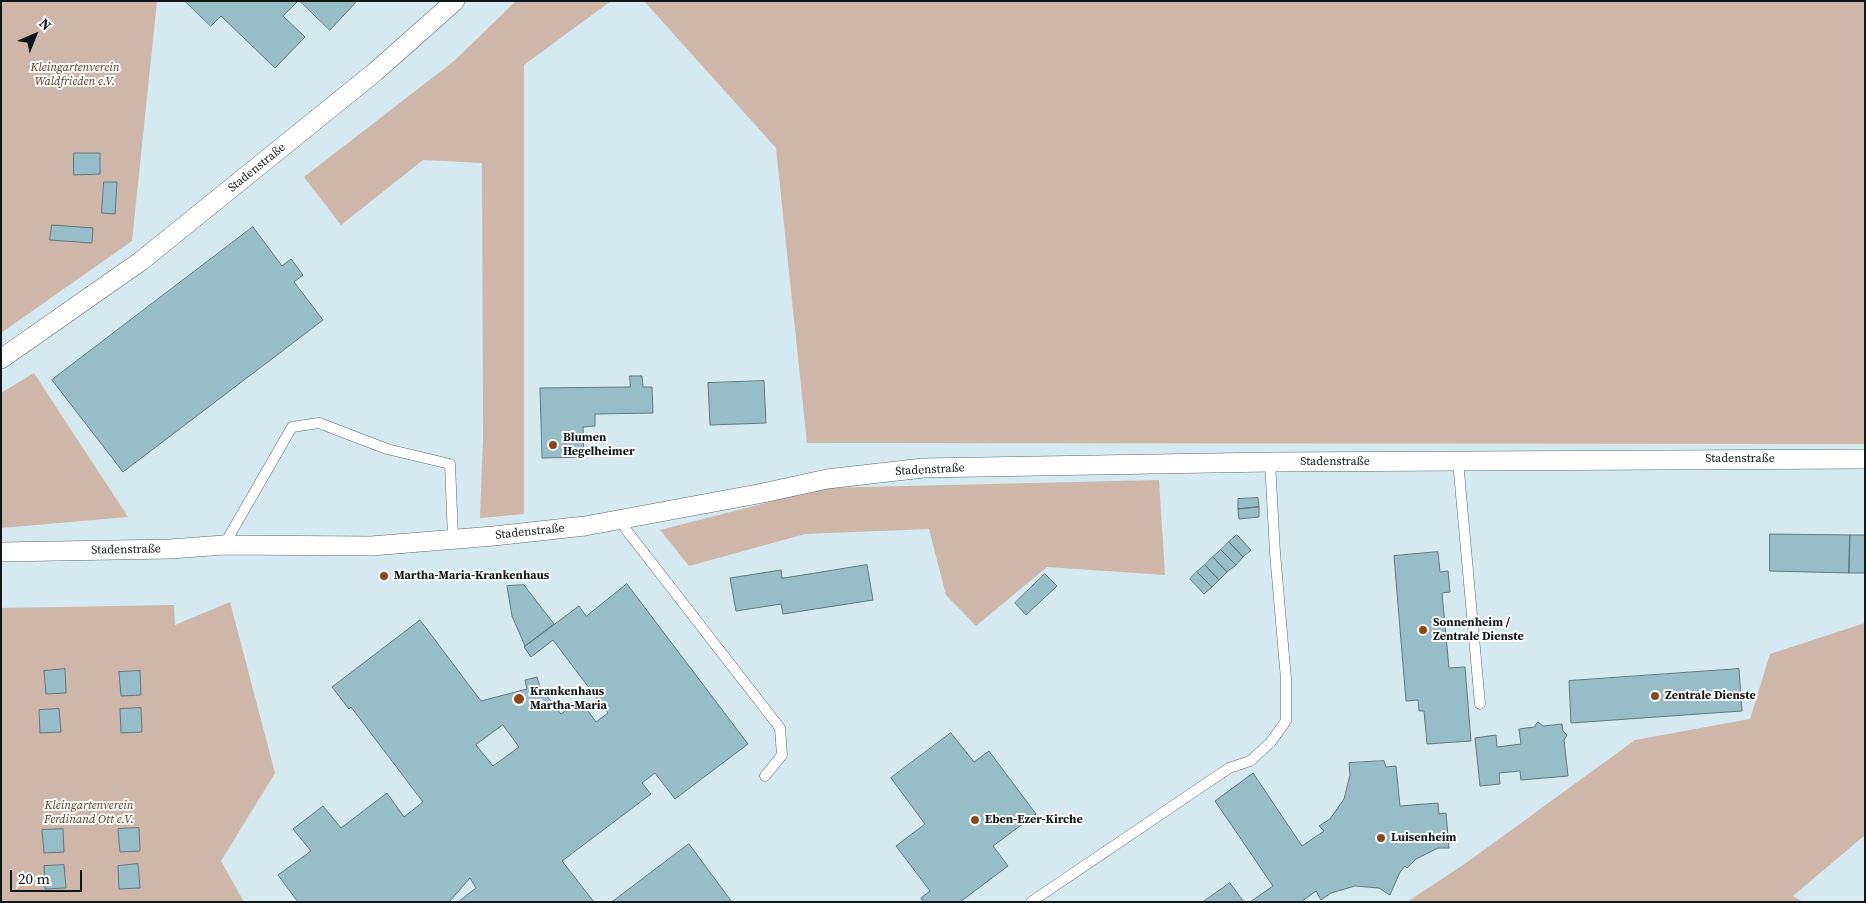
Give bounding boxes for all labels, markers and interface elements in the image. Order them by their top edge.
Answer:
north arrow [10,10,60,60]
text: N [35,13,56,35]
park label: Kleingartenverein Waldfrieden e.V. [30,61,120,89]
street label: Stadenstraße [225,141,289,195]
place label: Blumen Hegelheimer [563,431,635,459]
marker: Blumen Hegelheimer [547,439,559,451]
street label: Stadenstraße [1705,452,1775,466]
street label: Stadenstraße [1300,455,1370,469]
street label: Stadenstraße [895,461,965,479]
street label: Stadenstraße [495,521,565,543]
street label: Stadenstraße [91,542,161,558]
place label: Martha-Maria-Krankenhaus [394,569,549,583]
marker: Martha-Maria-Krankenhaus [378,570,390,582]
place label: Sonnenheim / Zentrale Dienste [1433,616,1524,644]
marker: Sonnenheim / Zentrale Dienste [1417,624,1429,636]
place label: Krankenhaus Martha-Maria [530,685,607,713]
place label: Zentrale Dienste [1665,689,1756,703]
marker: Zentrale Dienste [1649,690,1661,702]
marker: Krankenhaus Martha-Maria [512,692,526,706]
park label: Kleingartenverein Ferdinand Ott e.V. [44,799,134,827]
place label: Eben-Ezer-Kirche [985,813,1083,827]
marker: Eben-Ezer-Kirche [969,814,981,826]
place label: Luisenheim [1391,831,1456,845]
marker: Luisenheim [1375,832,1387,844]
scale bar [12,860,85,892]
text: 20 m [18,868,50,889]

